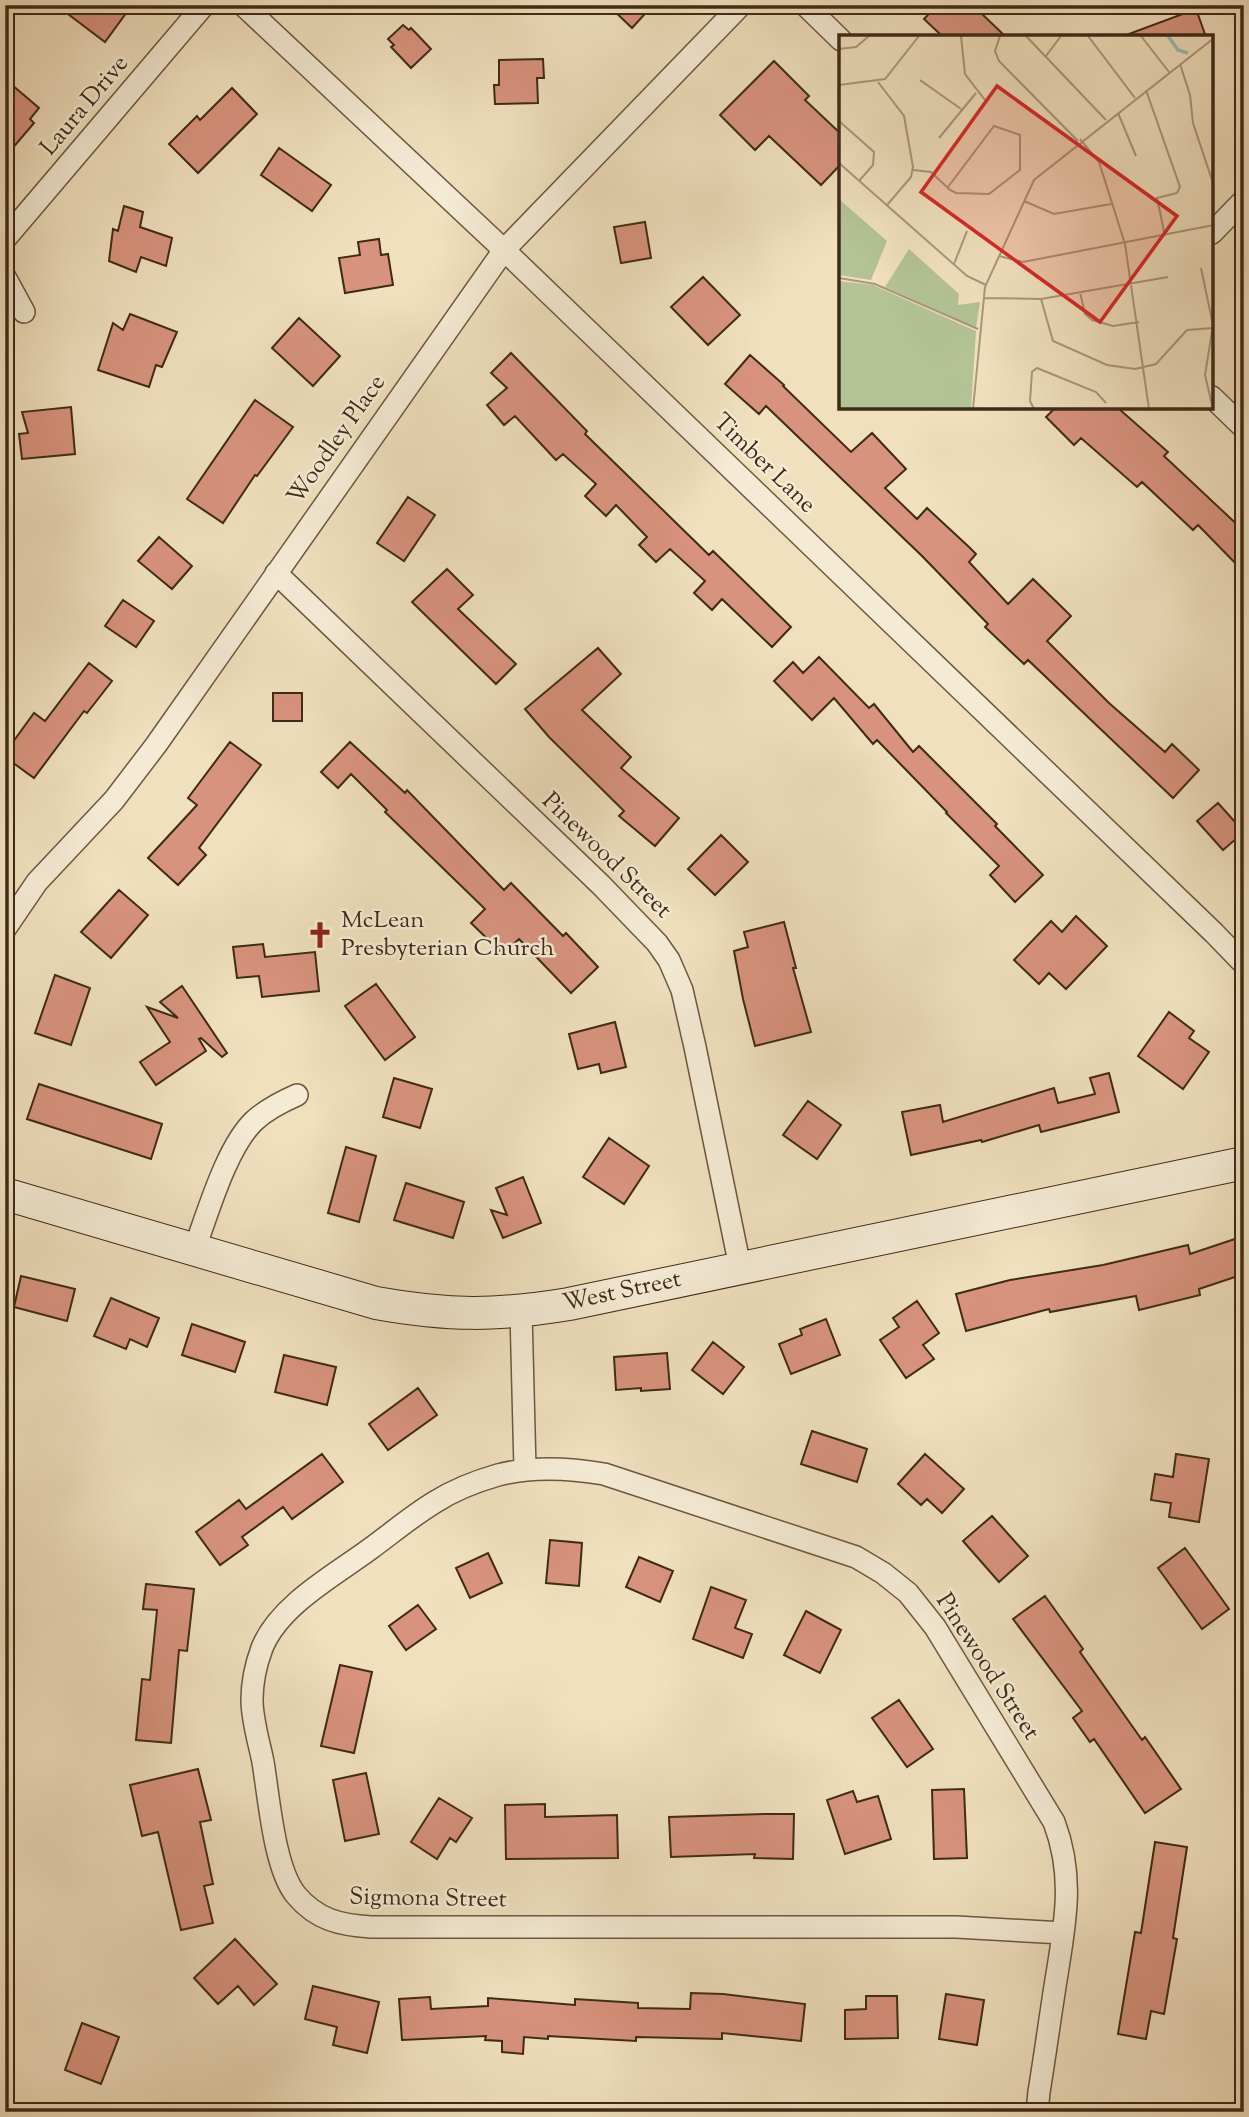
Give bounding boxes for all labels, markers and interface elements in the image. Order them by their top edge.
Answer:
inset map [839,35,1214,410]
street label: Laura Drive [33,48,137,164]
street label: Woodley Place [280,368,394,512]
street label: Timber Lane [705,406,823,522]
street label: Pinewood Street [533,785,679,927]
place label: McLean Presbyterian Church [341,904,554,966]
church icon: McLean Presbyterian Church [305,920,335,950]
street label: West Street [560,1263,684,1321]
street label: Pinewood Street [927,1587,1047,1747]
street label: Sigmona Street [349,1881,507,1917]

